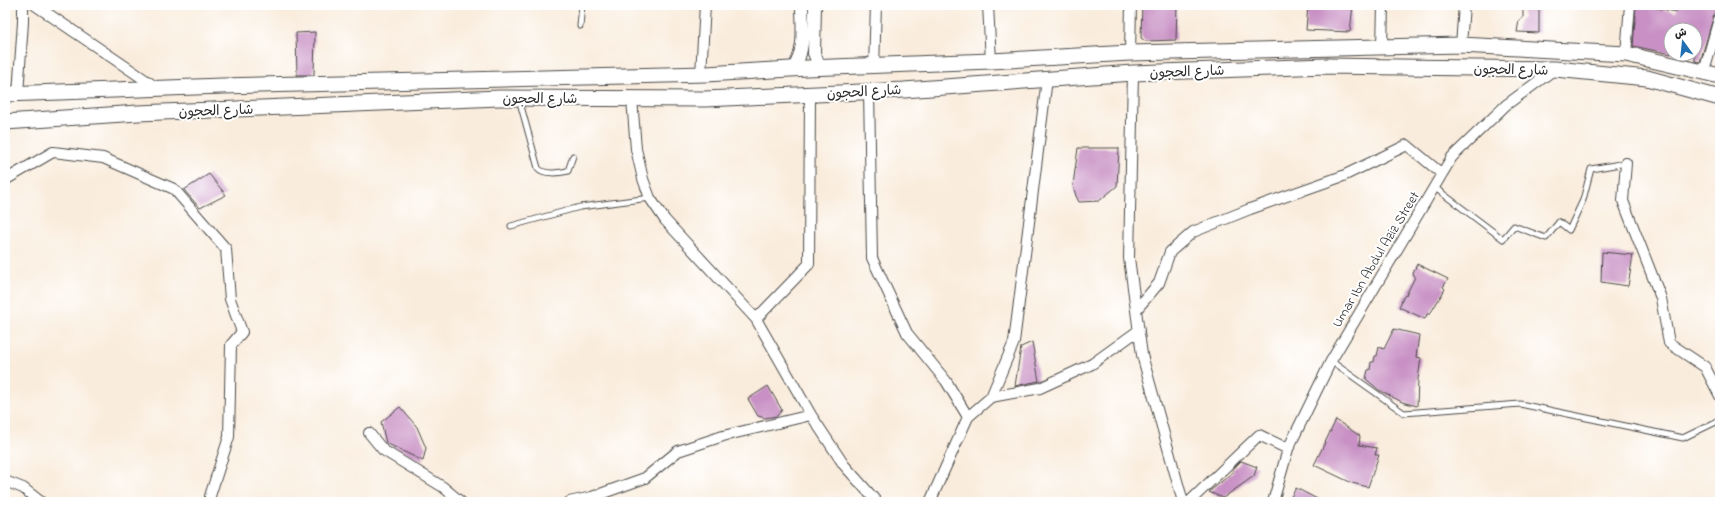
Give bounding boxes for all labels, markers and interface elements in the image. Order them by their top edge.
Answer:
north arrow [1663,22,1703,62]
text: ش [1673,24,1689,43]
street label: شارع الحجون [1473,59,1549,82]
street label: شارع الحجون [1149,61,1225,84]
street label: شارع الحجون [826,80,902,105]
street label: شارع الحجون [503,89,577,110]
street label: شارع الحجون [178,100,254,123]
street label: Umar Ibn Abdul Aziz Street [1327,187,1425,332]

